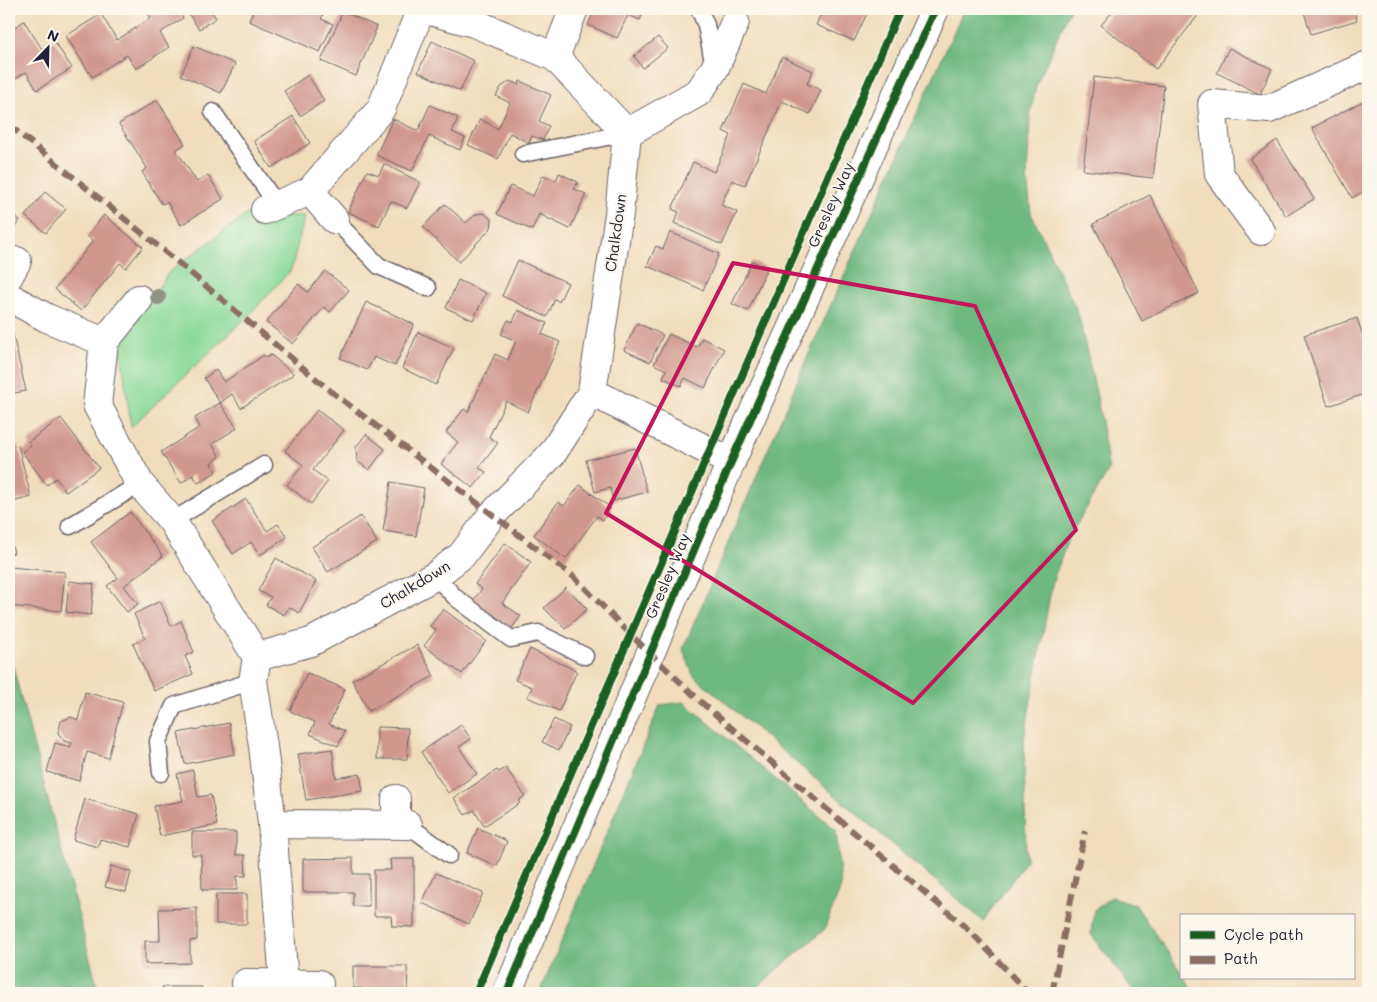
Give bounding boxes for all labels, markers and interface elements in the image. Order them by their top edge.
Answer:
north arrow [22,22,72,72]
text: N [45,25,62,46]
street label: Gresley Way [802,159,858,250]
street label: Chalkdown [600,193,630,273]
street label: Gresley Way [640,530,694,622]
street label: Chalkdown [376,555,453,613]
legend [1180,914,1354,980]
text: Cycle path [1224,924,1303,944]
text: Path [1224,948,1258,968]

